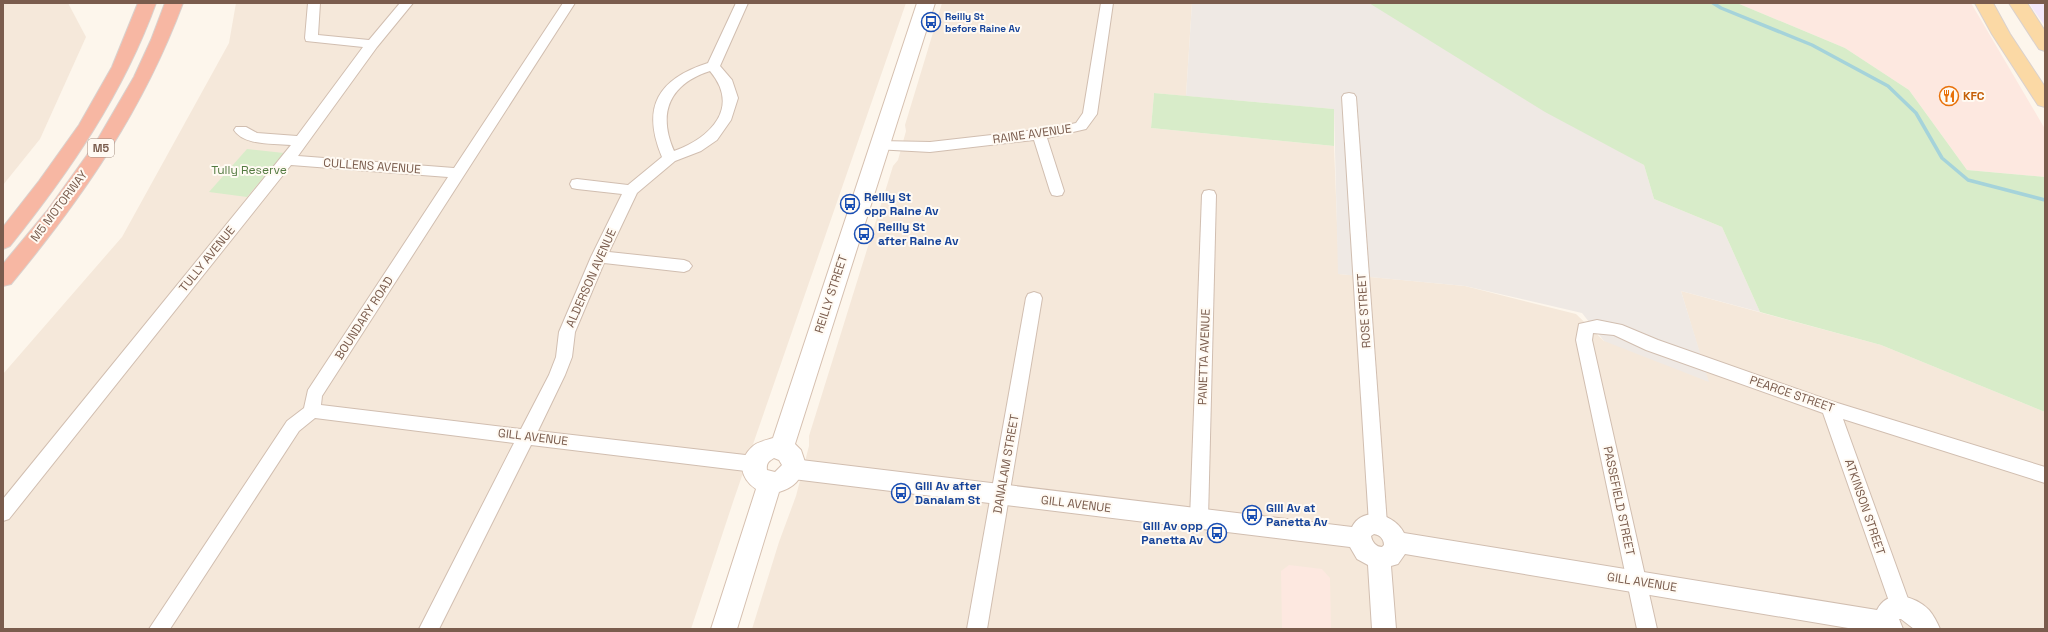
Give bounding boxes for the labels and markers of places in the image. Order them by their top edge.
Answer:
place label: Reilly St before Raine Av [945,10,1021,35]
bus stop icon: Reilly St before Raine Av [920,11,942,33]
restaurant icon: KFC [1938,85,1960,107]
place label: KFC [1963,88,1985,104]
place label: Reilly St opp Raine Av [864,189,939,219]
bus stop icon: Reilly St opp Raine Av [839,193,861,215]
place label: Reilly St after Raine Av [878,219,959,249]
bus stop icon: Reilly St after Raine Av [853,223,875,245]
place label: Gill Av after Danalam St [915,478,981,508]
bus stop icon: Gill Av after Danalam St [890,482,912,504]
place label: Gill Av at Panetta Av [1266,500,1328,530]
bus stop icon: Gill Av at Panetta Av [1241,504,1263,526]
place label: Gill Av opp Panetta Av [1141,518,1203,548]
bus stop icon: Gill Av opp Panetta Av [1206,522,1228,544]

